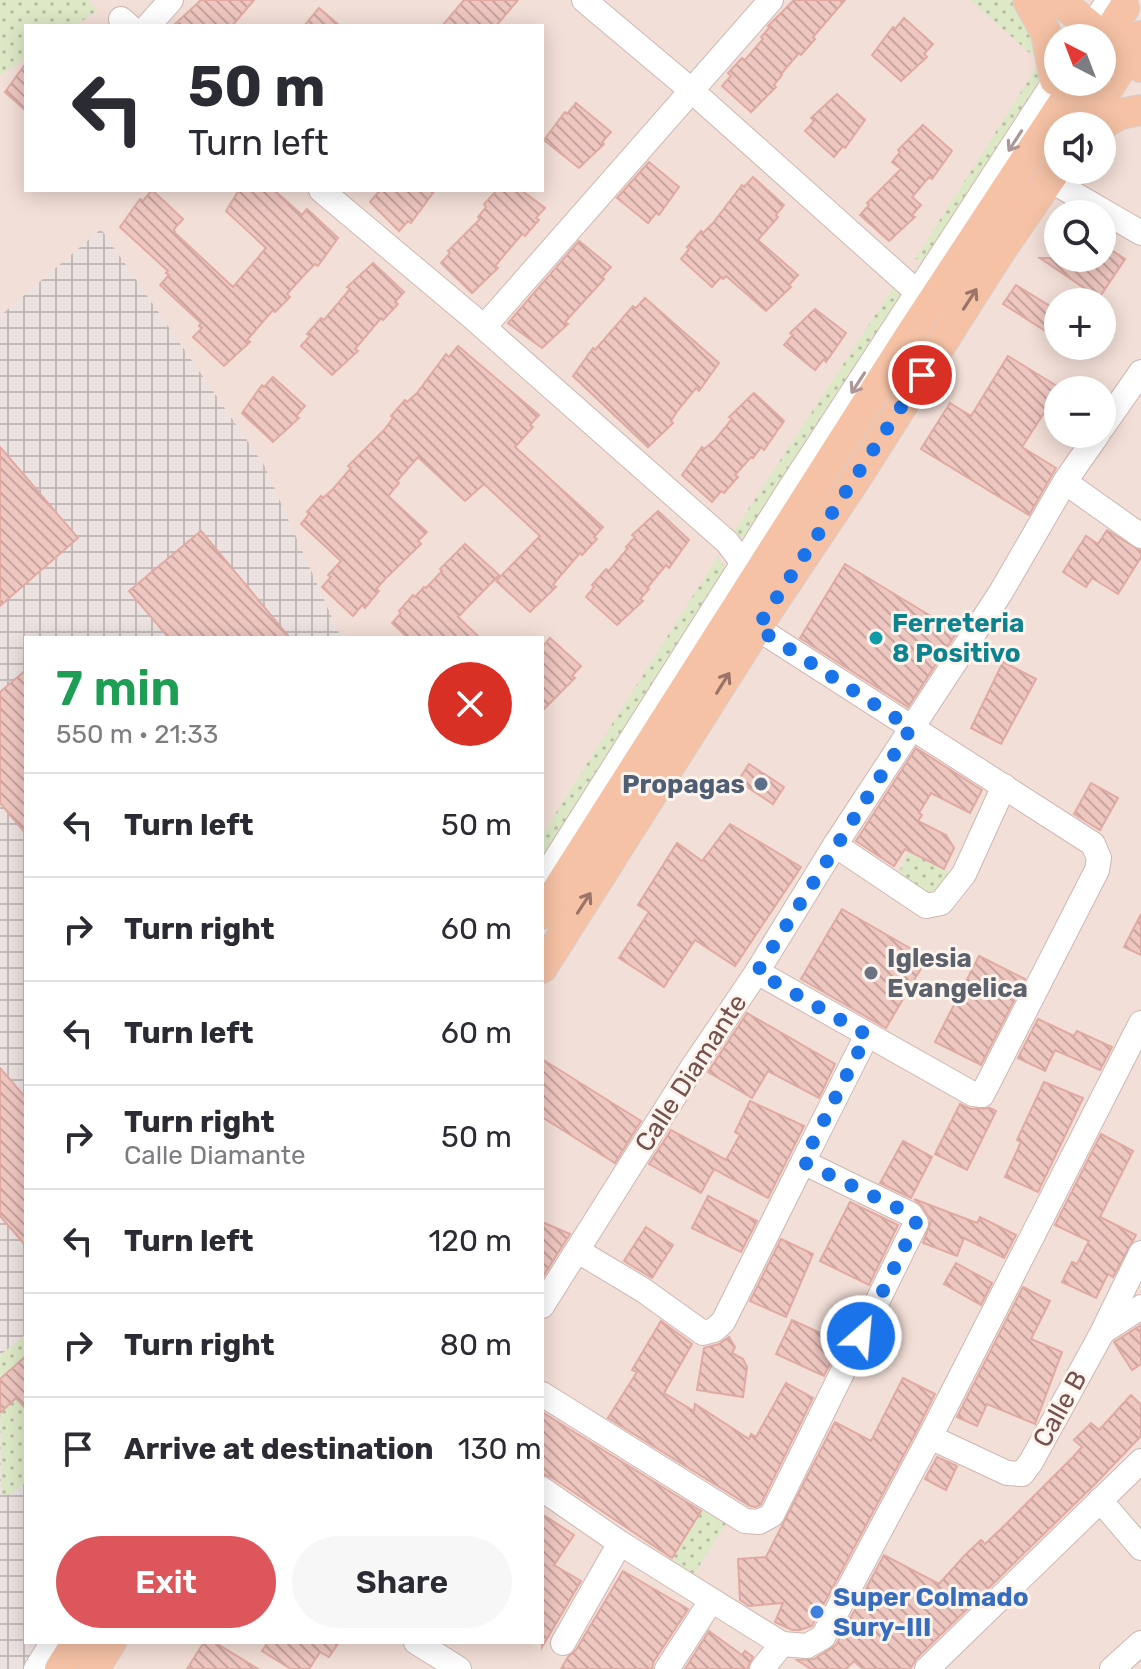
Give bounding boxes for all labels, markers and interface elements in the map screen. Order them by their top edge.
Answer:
north arrow [1044,24,1116,96]
map controls [1044,24,1116,448]
text: 50 m [188,54,325,120]
icon: left [56,56,160,160]
button: sound [1044,112,1116,184]
text: Turn left [188,121,329,164]
one-way arrow [1007,130,1023,152]
button: search [1044,200,1116,272]
button: + [1044,288,1116,360]
one-way arrow [961,289,978,311]
pin [888,341,956,409]
icon: arrive [900,353,944,397]
one-way arrow [850,371,867,393]
button: − [1044,376,1116,448]
place label: Ferreteria 8 Positivo [892,608,1024,669]
marker: Ferreteria 8 Positivo [867,629,885,647]
text: 7 min [56,660,181,717]
button: close [428,662,512,746]
one-way arrow [714,672,731,694]
text: 550 m · 21:33 [56,719,219,750]
place label: Propagas [622,769,745,800]
marker: Propagas [752,775,770,793]
icon: left [56,803,100,847]
text: Turn left [124,807,254,843]
text: 50 m [441,807,512,843]
one-way arrow [576,892,592,914]
icon: right [56,907,100,951]
text: Turn right [124,911,275,947]
text: 60 m [441,911,512,947]
place label: Iglesia Evangelica [887,943,1028,1004]
marker: Iglesia Evangelica [862,964,880,982]
street label: Calle Diamante [629,988,753,1158]
icon: left [56,1011,100,1055]
text: Turn left [124,1015,254,1051]
text: 60 m [441,1015,512,1051]
text: Turn right [124,1104,275,1140]
icon: right [56,1115,100,1159]
text: 50 m [441,1119,512,1155]
text: Calle Diamante [124,1140,306,1171]
icon: left [56,1219,100,1263]
text: Turn left [124,1223,254,1259]
text: 120 m [428,1223,512,1259]
position arrow [819,1294,903,1378]
icon: right [56,1323,100,1367]
text: Turn right [124,1327,275,1363]
text: 80 m [440,1327,512,1363]
street label: Calle B [1026,1365,1094,1453]
icon: arrive [56,1427,100,1471]
text: Arrive at destination [124,1431,434,1467]
text: 130 m [458,1431,542,1467]
button: Exit [56,1536,276,1628]
button: Share [292,1536,512,1628]
place label: Super Colmado Sury-III [833,1582,1029,1643]
marker: Super Colmado Sury-III [808,1603,826,1621]

